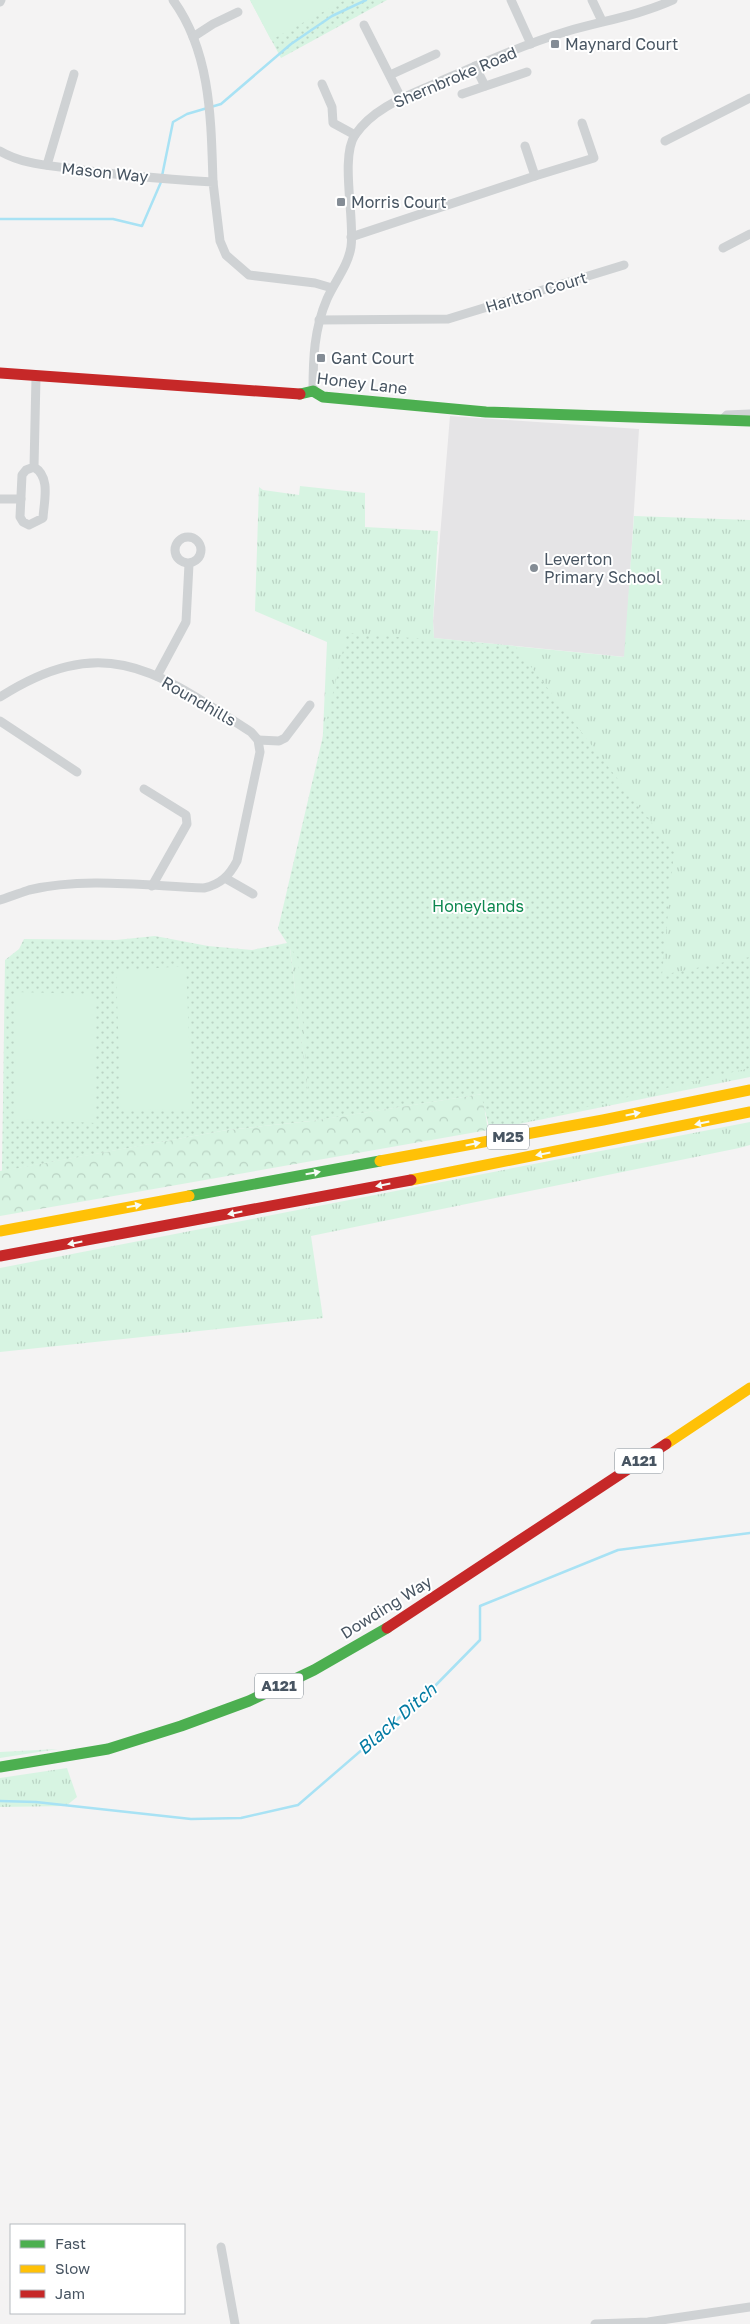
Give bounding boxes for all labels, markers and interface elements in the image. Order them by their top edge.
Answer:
place label: Maynard Court [565,34,678,54]
marker: Maynard Court [549,38,561,50]
street label: Shernbroke Road [390,42,520,112]
street label: Mason Way [61,158,149,187]
place label: Morris Court [351,192,447,212]
marker: Morris Court [335,196,347,208]
street label: Harlton Court [483,267,589,317]
place label: Gant Court [331,348,415,368]
marker: Gant Court [315,352,327,364]
street label: Honey Lane [316,368,408,398]
place label: Leverton Primary School [544,549,661,587]
marker: Leverton Primary School [528,562,540,574]
street label: Roundhills [158,672,240,730]
park label: Honeylands [432,896,524,916]
one-way arrow [625,1110,640,1118]
one-way arrow [695,1119,710,1127]
road number: M25 [487,1124,529,1150]
one-way arrow [465,1139,481,1147]
one-way arrow [535,1151,551,1159]
one-way arrow [306,1169,322,1177]
one-way arrow [375,1181,391,1189]
one-way arrow [126,1202,142,1210]
one-way arrow [226,1209,242,1217]
one-way arrow [66,1239,82,1247]
road number: A121 [615,1448,663,1474]
street label: Dowding Way [337,1571,435,1643]
road number: A121 [255,1674,303,1698]
water label: Black Ditch [352,1677,441,1759]
legend [10,2224,185,2314]
text: Fast [55,2234,86,2252]
text: Slow [55,2259,90,2277]
text: Jam [55,2284,85,2302]

